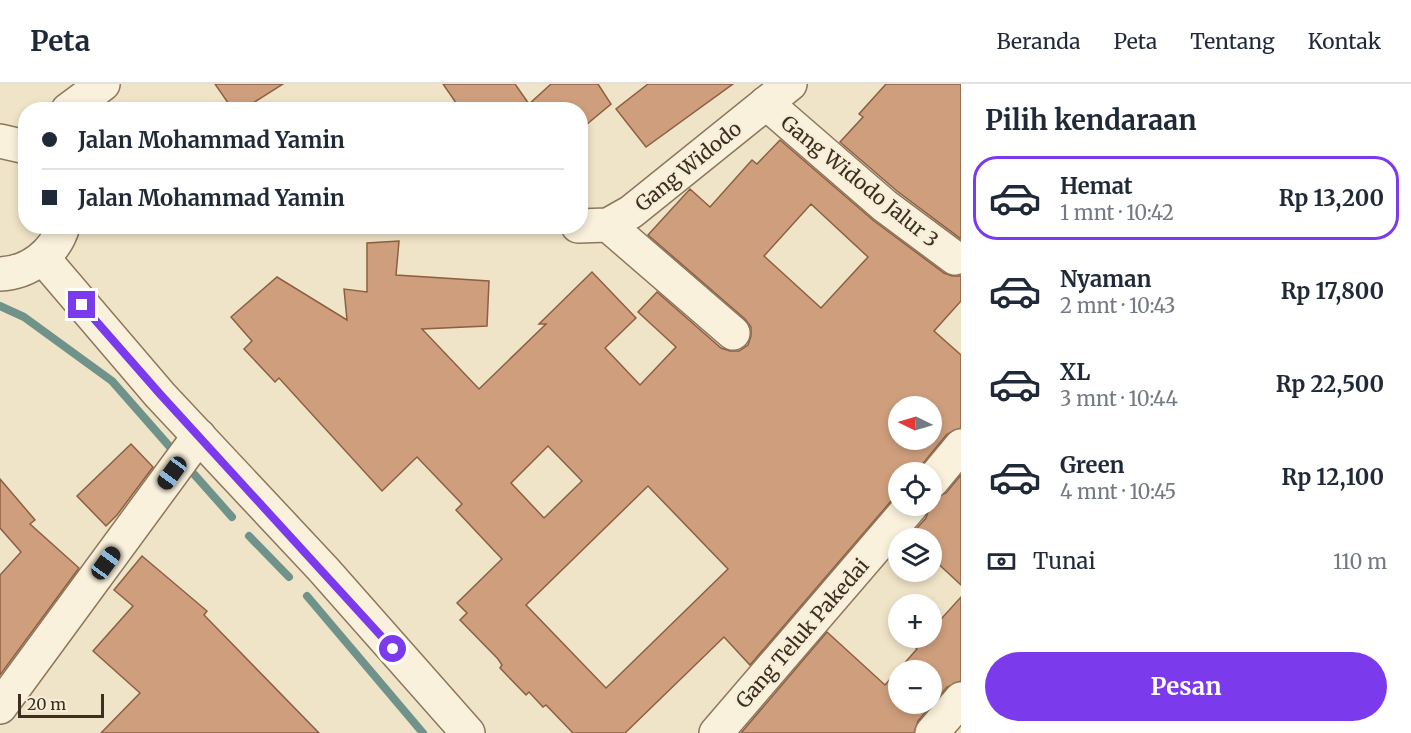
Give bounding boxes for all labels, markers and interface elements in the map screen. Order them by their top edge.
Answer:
text: Peta [30,23,90,59]
text: Beranda [996,28,1080,55]
text: Peta [1113,28,1157,55]
text: Tentang [1190,28,1275,55]
text: Kontak [1308,28,1381,55]
text: Pilih kendaraan [985,103,1197,137]
street label: Gang Widodo Jalur 3 [776,110,944,252]
street label: Gang Widodo [630,115,746,216]
text: Jalan Mohammad Yamin [78,126,345,154]
icon: car [988,171,1042,225]
text: Hemat [1060,172,1133,200]
text: Jalan Mohammad Yamin [78,184,345,212]
text: Rp 13,200 [1279,184,1384,212]
text: 1 mnt · 10:42 [1060,200,1174,225]
icon: car [988,264,1042,318]
text: Nyaman [1060,265,1151,293]
text: Rp 17,800 [1281,277,1384,305]
route end [68,291,95,318]
text: 2 mnt · 10:43 [1060,293,1176,318]
icon: car [988,357,1042,411]
text: XL [1060,358,1090,386]
text: Rp 22,500 [1276,370,1384,398]
text: 3 mnt · 10:44 [1060,386,1178,411]
north arrow [888,396,942,450]
map controls [888,396,942,714]
icon: car [988,450,1042,504]
text: Green [1060,451,1124,479]
car [154,453,190,493]
button: locate [888,462,942,516]
text: Rp 12,100 [1282,463,1384,491]
text: 4 mnt · 10:45 [1060,479,1176,504]
button: layers [888,528,942,582]
car [88,543,124,583]
icon: cash [985,545,1018,578]
text: Tunai [1033,547,1096,575]
text: 110 m [1333,549,1387,574]
street label: Gang Teluk Pakedai [730,553,874,713]
button: + [888,594,942,648]
route start [379,635,406,662]
button: Pesan [985,652,1387,721]
button: − [888,660,942,714]
scale bar [18,691,104,718]
text: 20 m [27,694,66,714]

